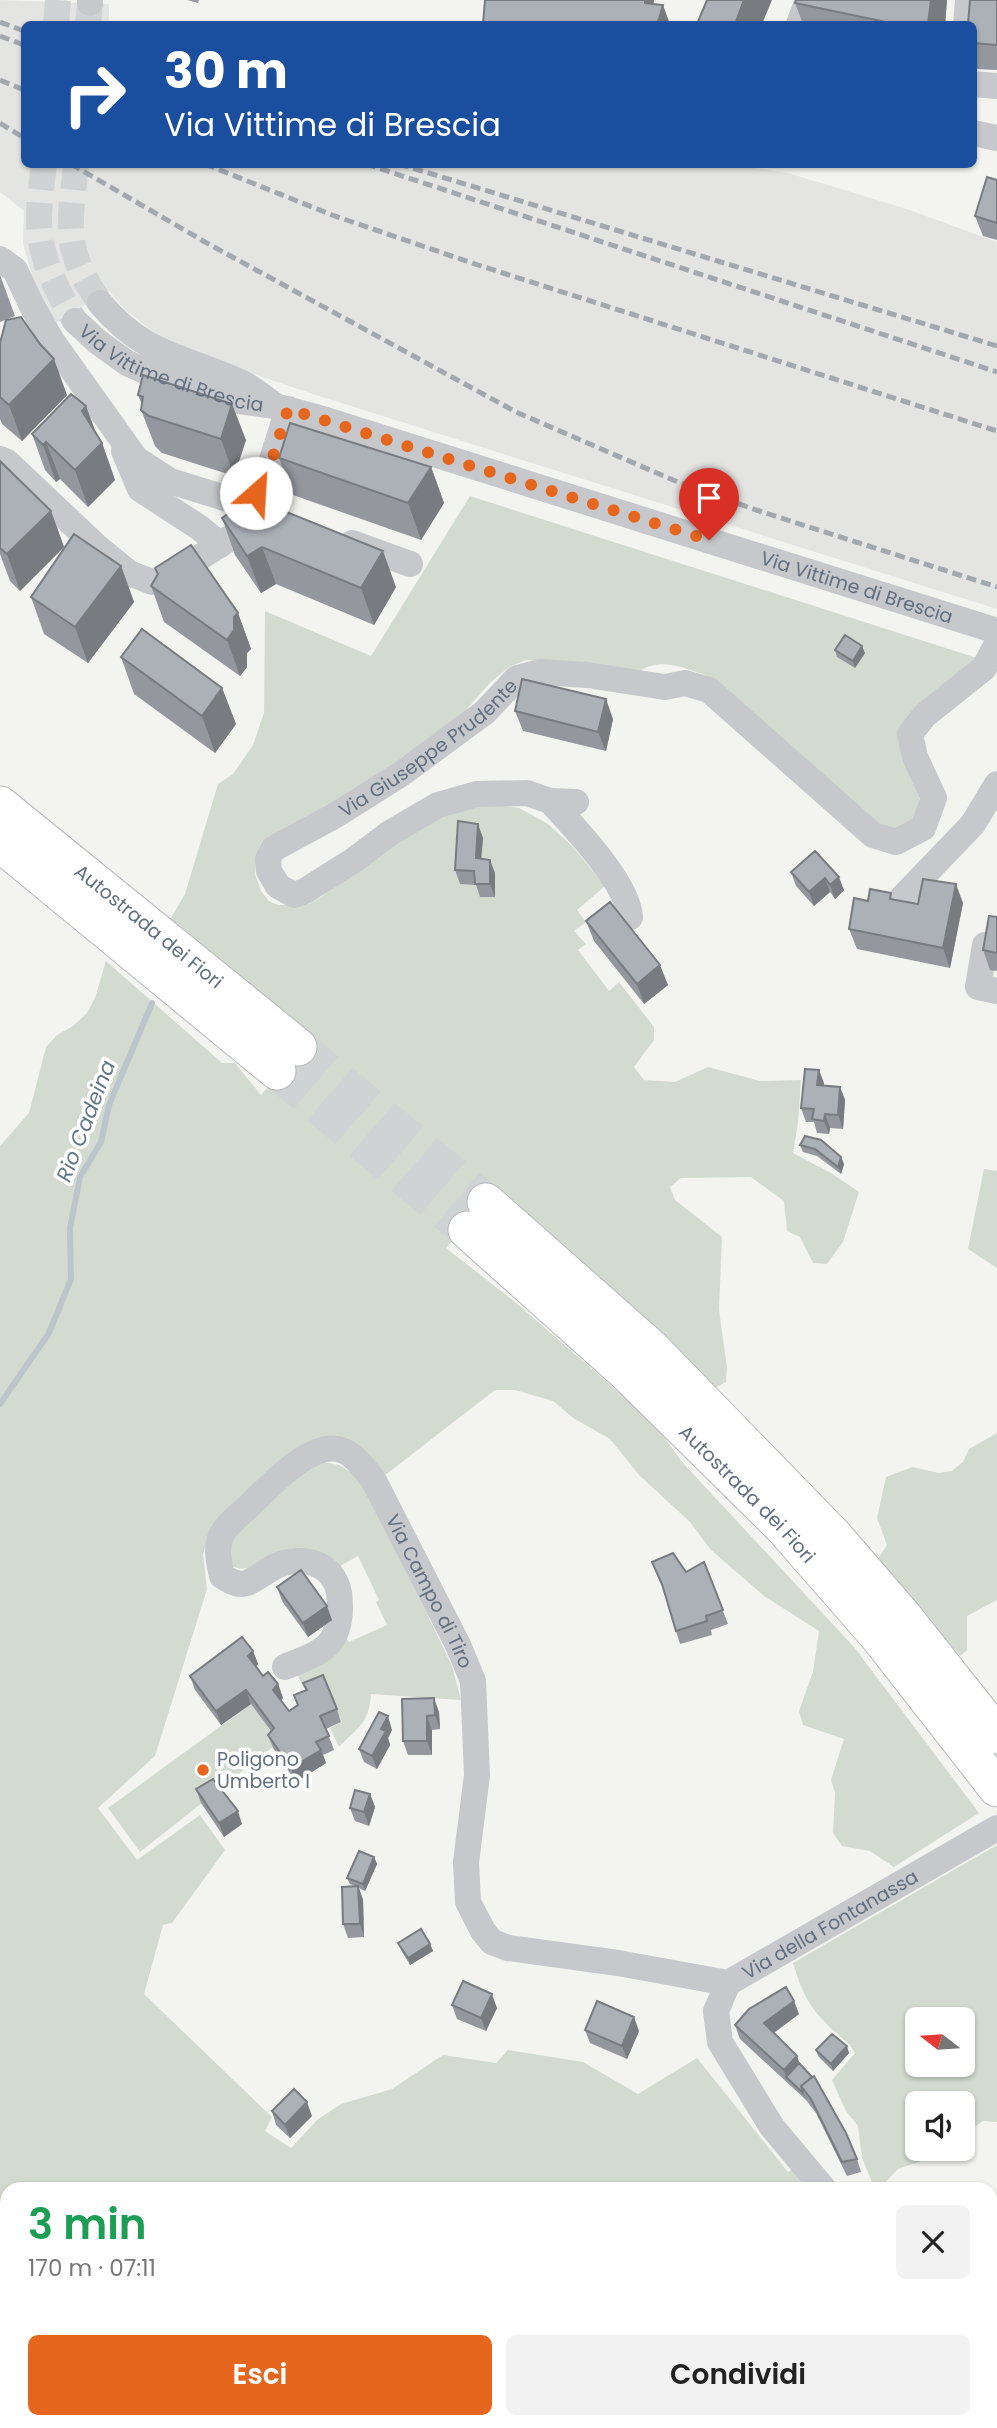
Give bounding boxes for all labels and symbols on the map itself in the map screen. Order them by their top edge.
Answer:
street label: Via Vittime di Brescia [73,318,265,418]
position arrow [219,456,293,530]
pin [679,468,739,540]
street label: Via Vittime di Brescia [757,545,956,630]
street label: Via Giuseppe Prudente [334,673,524,824]
street label: Autostrada dei Fiori [69,858,229,995]
water label: Rio Cadeina [49,1056,122,1186]
street label: Autostrada dei Fiori [673,1419,821,1569]
street label: Via Campo di Tiro [379,1510,479,1673]
place label: Poligono Umberto I [217,1746,310,1795]
marker: Poligono Umberto I [195,1762,211,1778]
street label: Via della Fontanassa [737,1863,923,1986]
north arrow [905,2007,975,2077]

